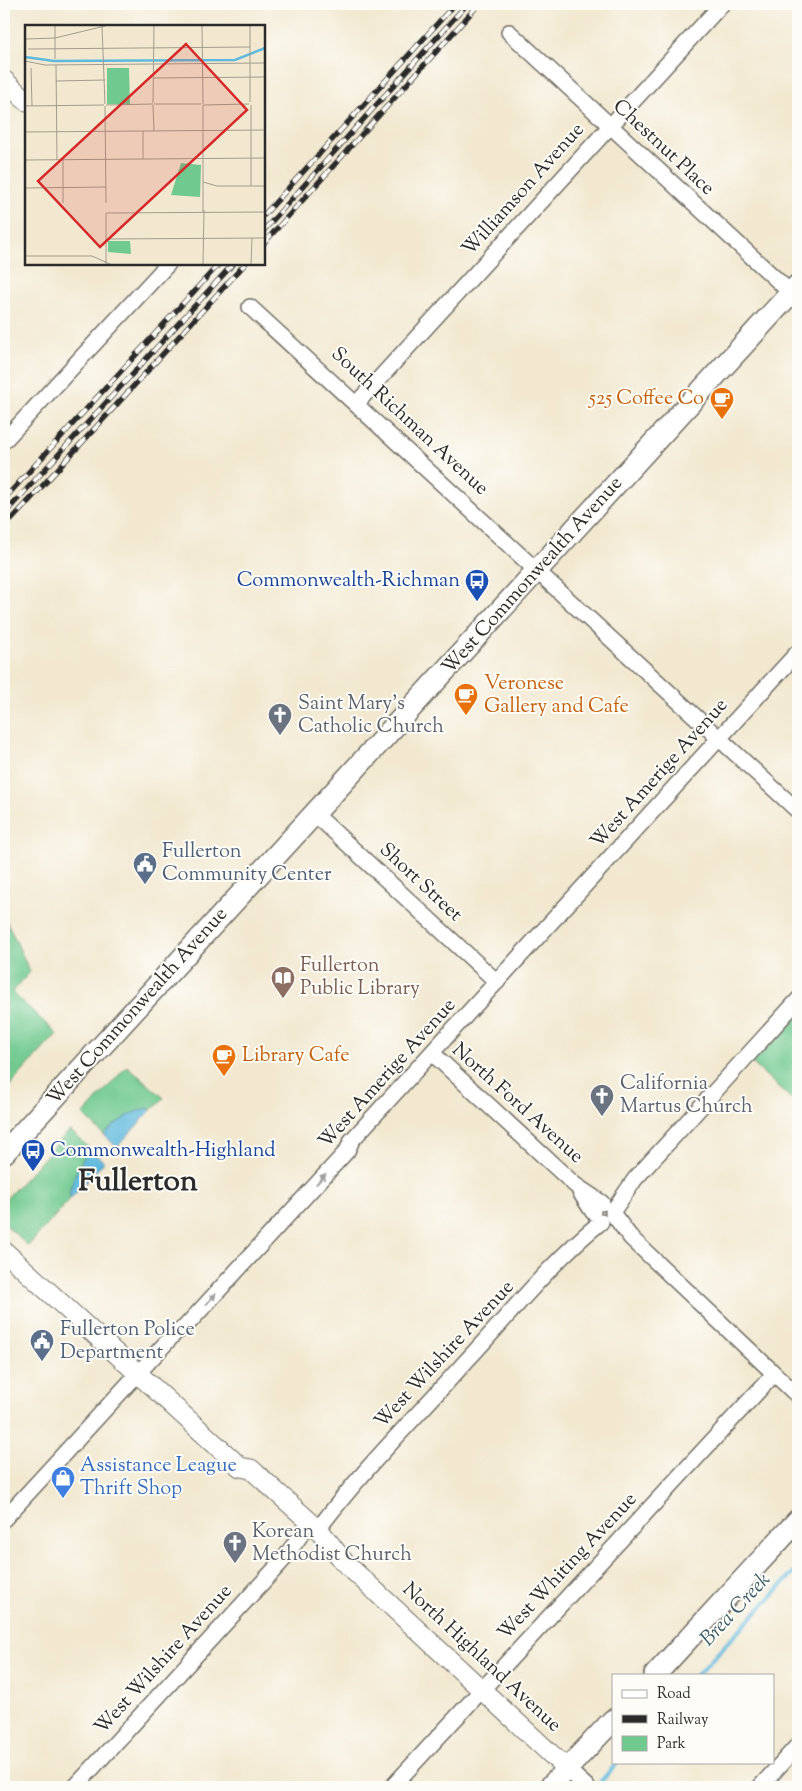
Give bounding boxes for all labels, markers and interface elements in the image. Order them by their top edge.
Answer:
inset map [25,25,265,265]
street label: Chestnut Place [606,93,720,203]
street label: Williamson Avenue [456,117,592,263]
street label: South Richman Avenue [324,341,494,503]
place label: 525 Coffee Co [588,385,704,414]
cafe icon: 525 Coffee Co [709,386,735,420]
street label: West Commonwealth Avenue [436,470,630,682]
place label: Commonwealth-Richman [237,567,460,596]
bus stop icon: Commonwealth-Richman [464,568,490,602]
place label: Veronese Gallery and Cafe [484,670,629,722]
cafe icon: Veronese Gallery and Cafe [453,682,479,716]
place label: Saint Mary's Catholic Church [298,690,444,742]
street label: West Amerige Avenue [584,692,736,856]
church icon: Saint Mary's Catholic Church [267,702,293,736]
street label: Short Street [372,837,468,929]
place label: Fullerton Community Center [162,838,332,890]
public building icon: Fullerton Community Center [132,851,158,885]
street label: West Commonwealth Avenue [41,901,235,1113]
place label: Fullerton Public Library [300,952,420,1004]
library icon: Fullerton Public Library [270,965,296,999]
street label: West Amerige Avenue [312,992,464,1156]
street label: North Ford Avenue [445,1037,589,1171]
place label: Library Cafe [242,1042,350,1071]
cafe icon: Library Cafe [211,1043,237,1077]
place label: California Martus Church [620,1070,753,1122]
church icon: California Martus Church [589,1083,615,1117]
place label: Commonwealth-Highland [50,1137,276,1166]
bus stop icon: Commonwealth-Highland [20,1138,46,1172]
district label: Fullerton [78,1161,198,1204]
one-way arrow [315,1174,327,1186]
street label: West Wilshire Avenue [368,1274,522,1436]
one-way arrow [205,1293,217,1305]
place label: Fullerton Police Department [60,1316,195,1368]
public building icon: Fullerton Police Department [29,1328,55,1362]
place label: Assistance League Thrift Shop [80,1452,237,1504]
shop icon: Assistance League Thrift Shop [50,1465,76,1499]
street label: West Whiting Avenue [492,1487,644,1647]
place label: Korean Methodist Church [252,1518,412,1570]
church icon: Korean Methodist Church [222,1530,248,1564]
water label: Brea Creek [694,1566,779,1654]
street label: North Highland Avenue [395,1576,567,1740]
street label: West Wilshire Avenue [88,1578,240,1742]
legend [612,1674,774,1764]
text: Road [657,1684,691,1705]
text: Railway [657,1710,709,1731]
text: Park [657,1734,686,1755]

